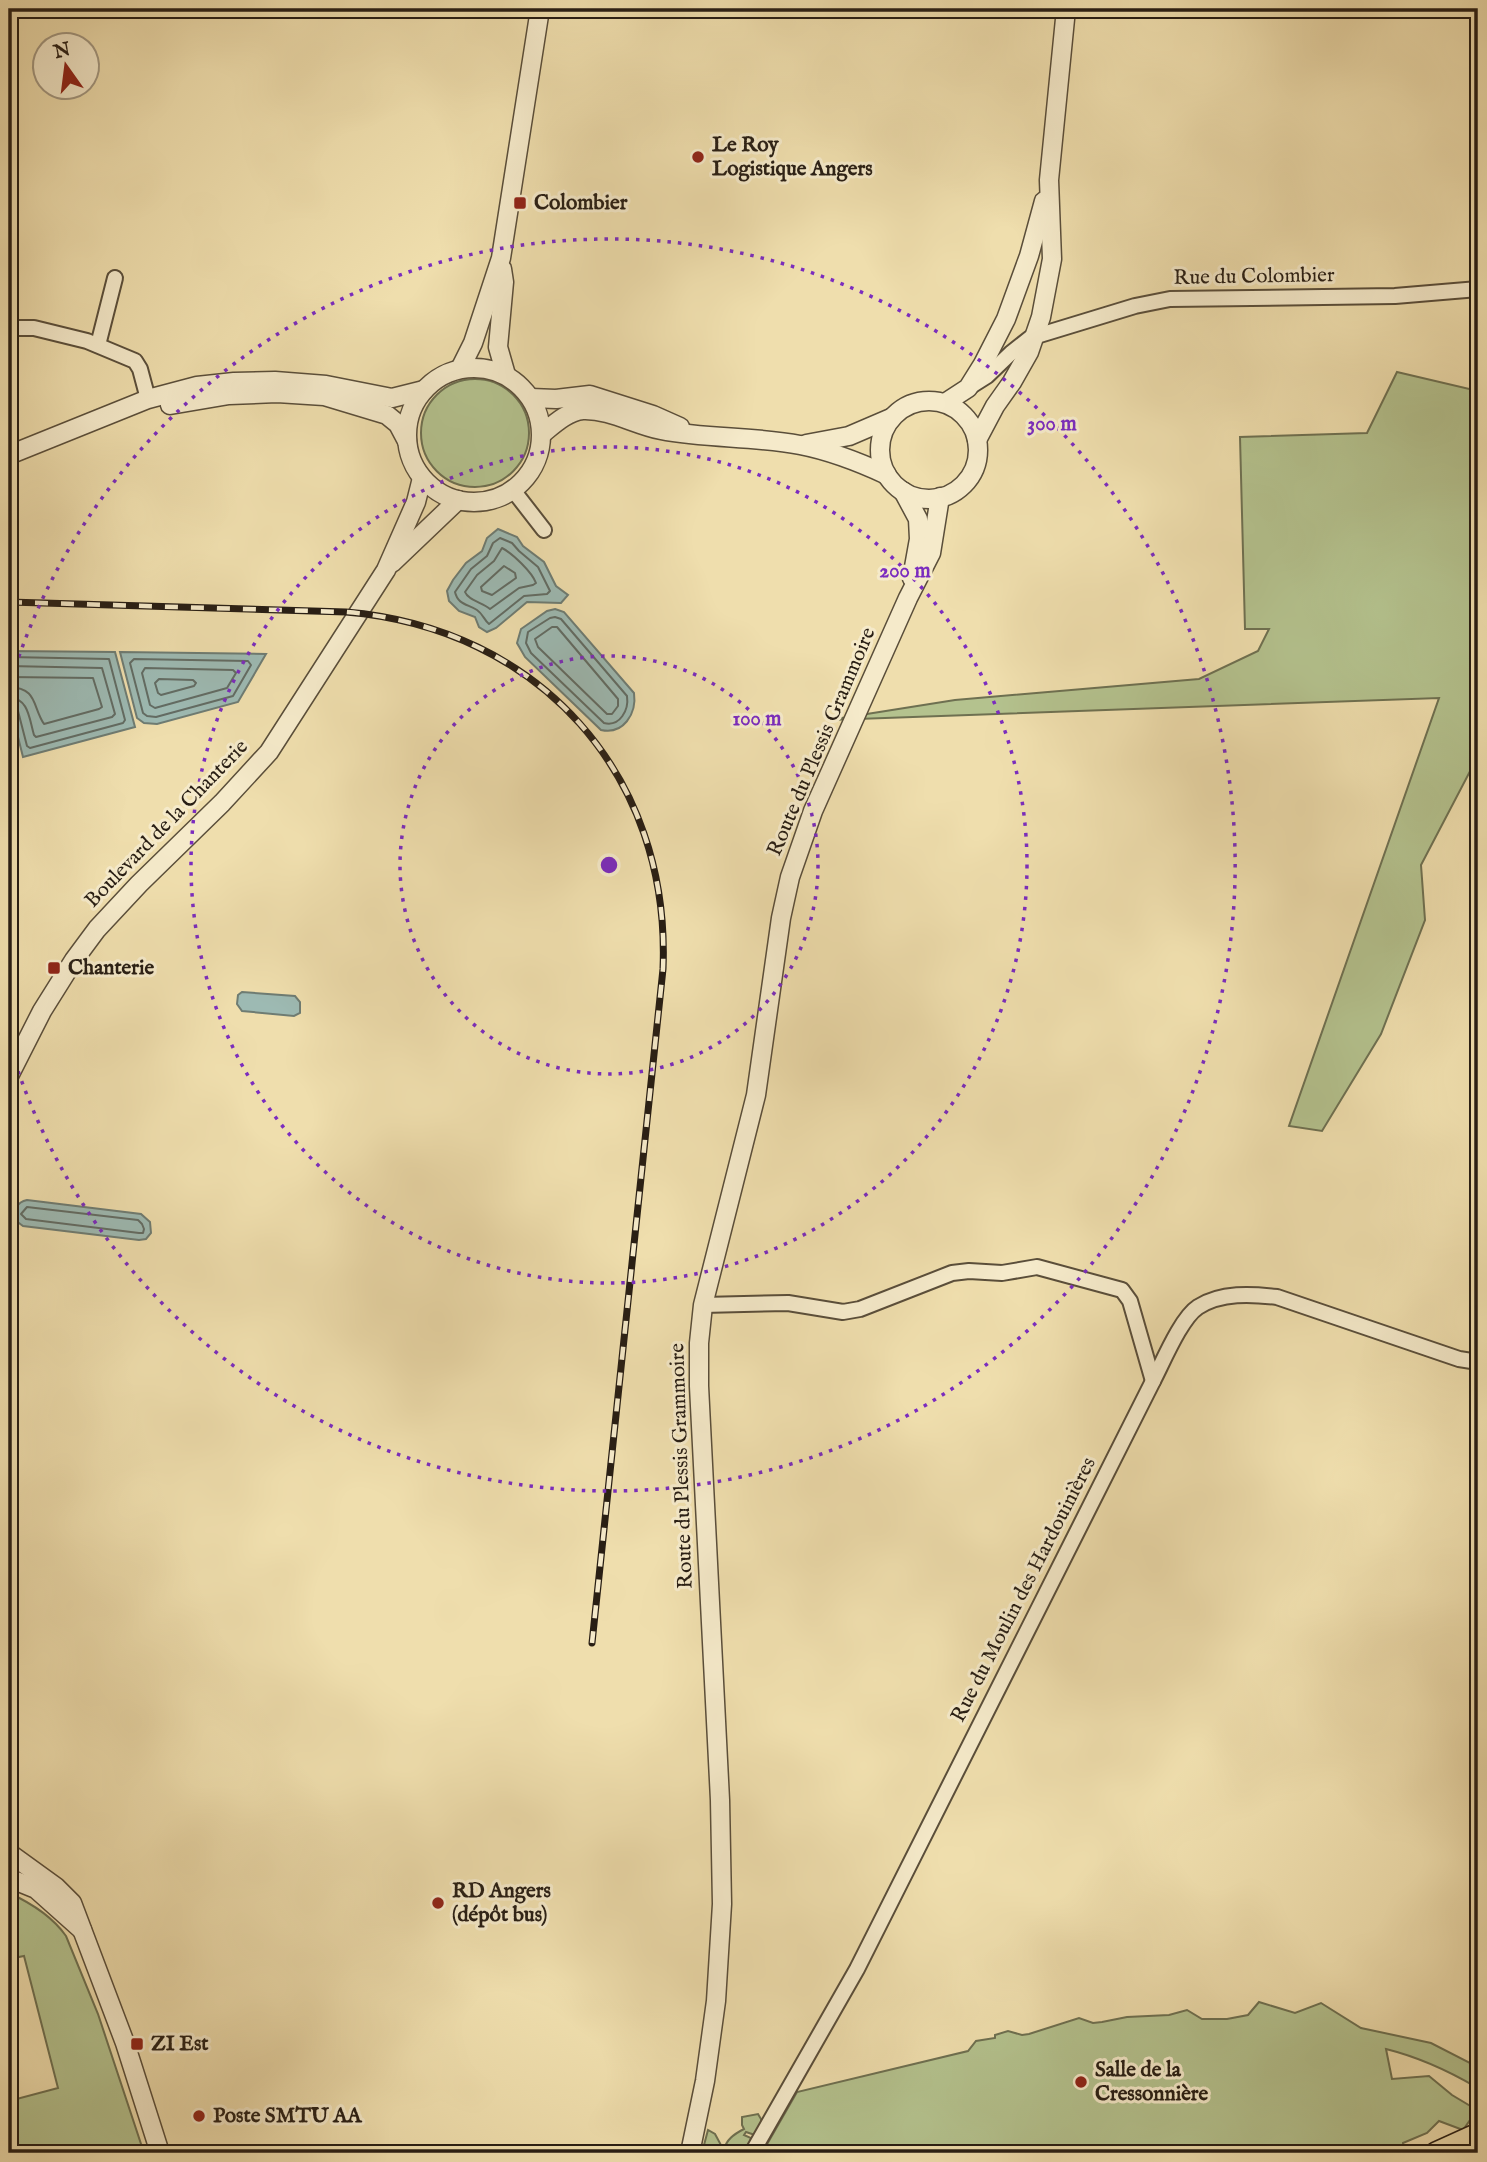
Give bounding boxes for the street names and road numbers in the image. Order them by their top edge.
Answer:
street label: Rue du Colombier [1173,262,1335,292]
street label: Route du Plessis Grammoire [762,623,883,860]
street label: Boulevard de la Chanterie [79,734,255,914]
street label: Route du Plessis Grammoire [664,1342,700,1589]
street label: Rue du Moulin des Hardouinières [945,1453,1103,1727]

